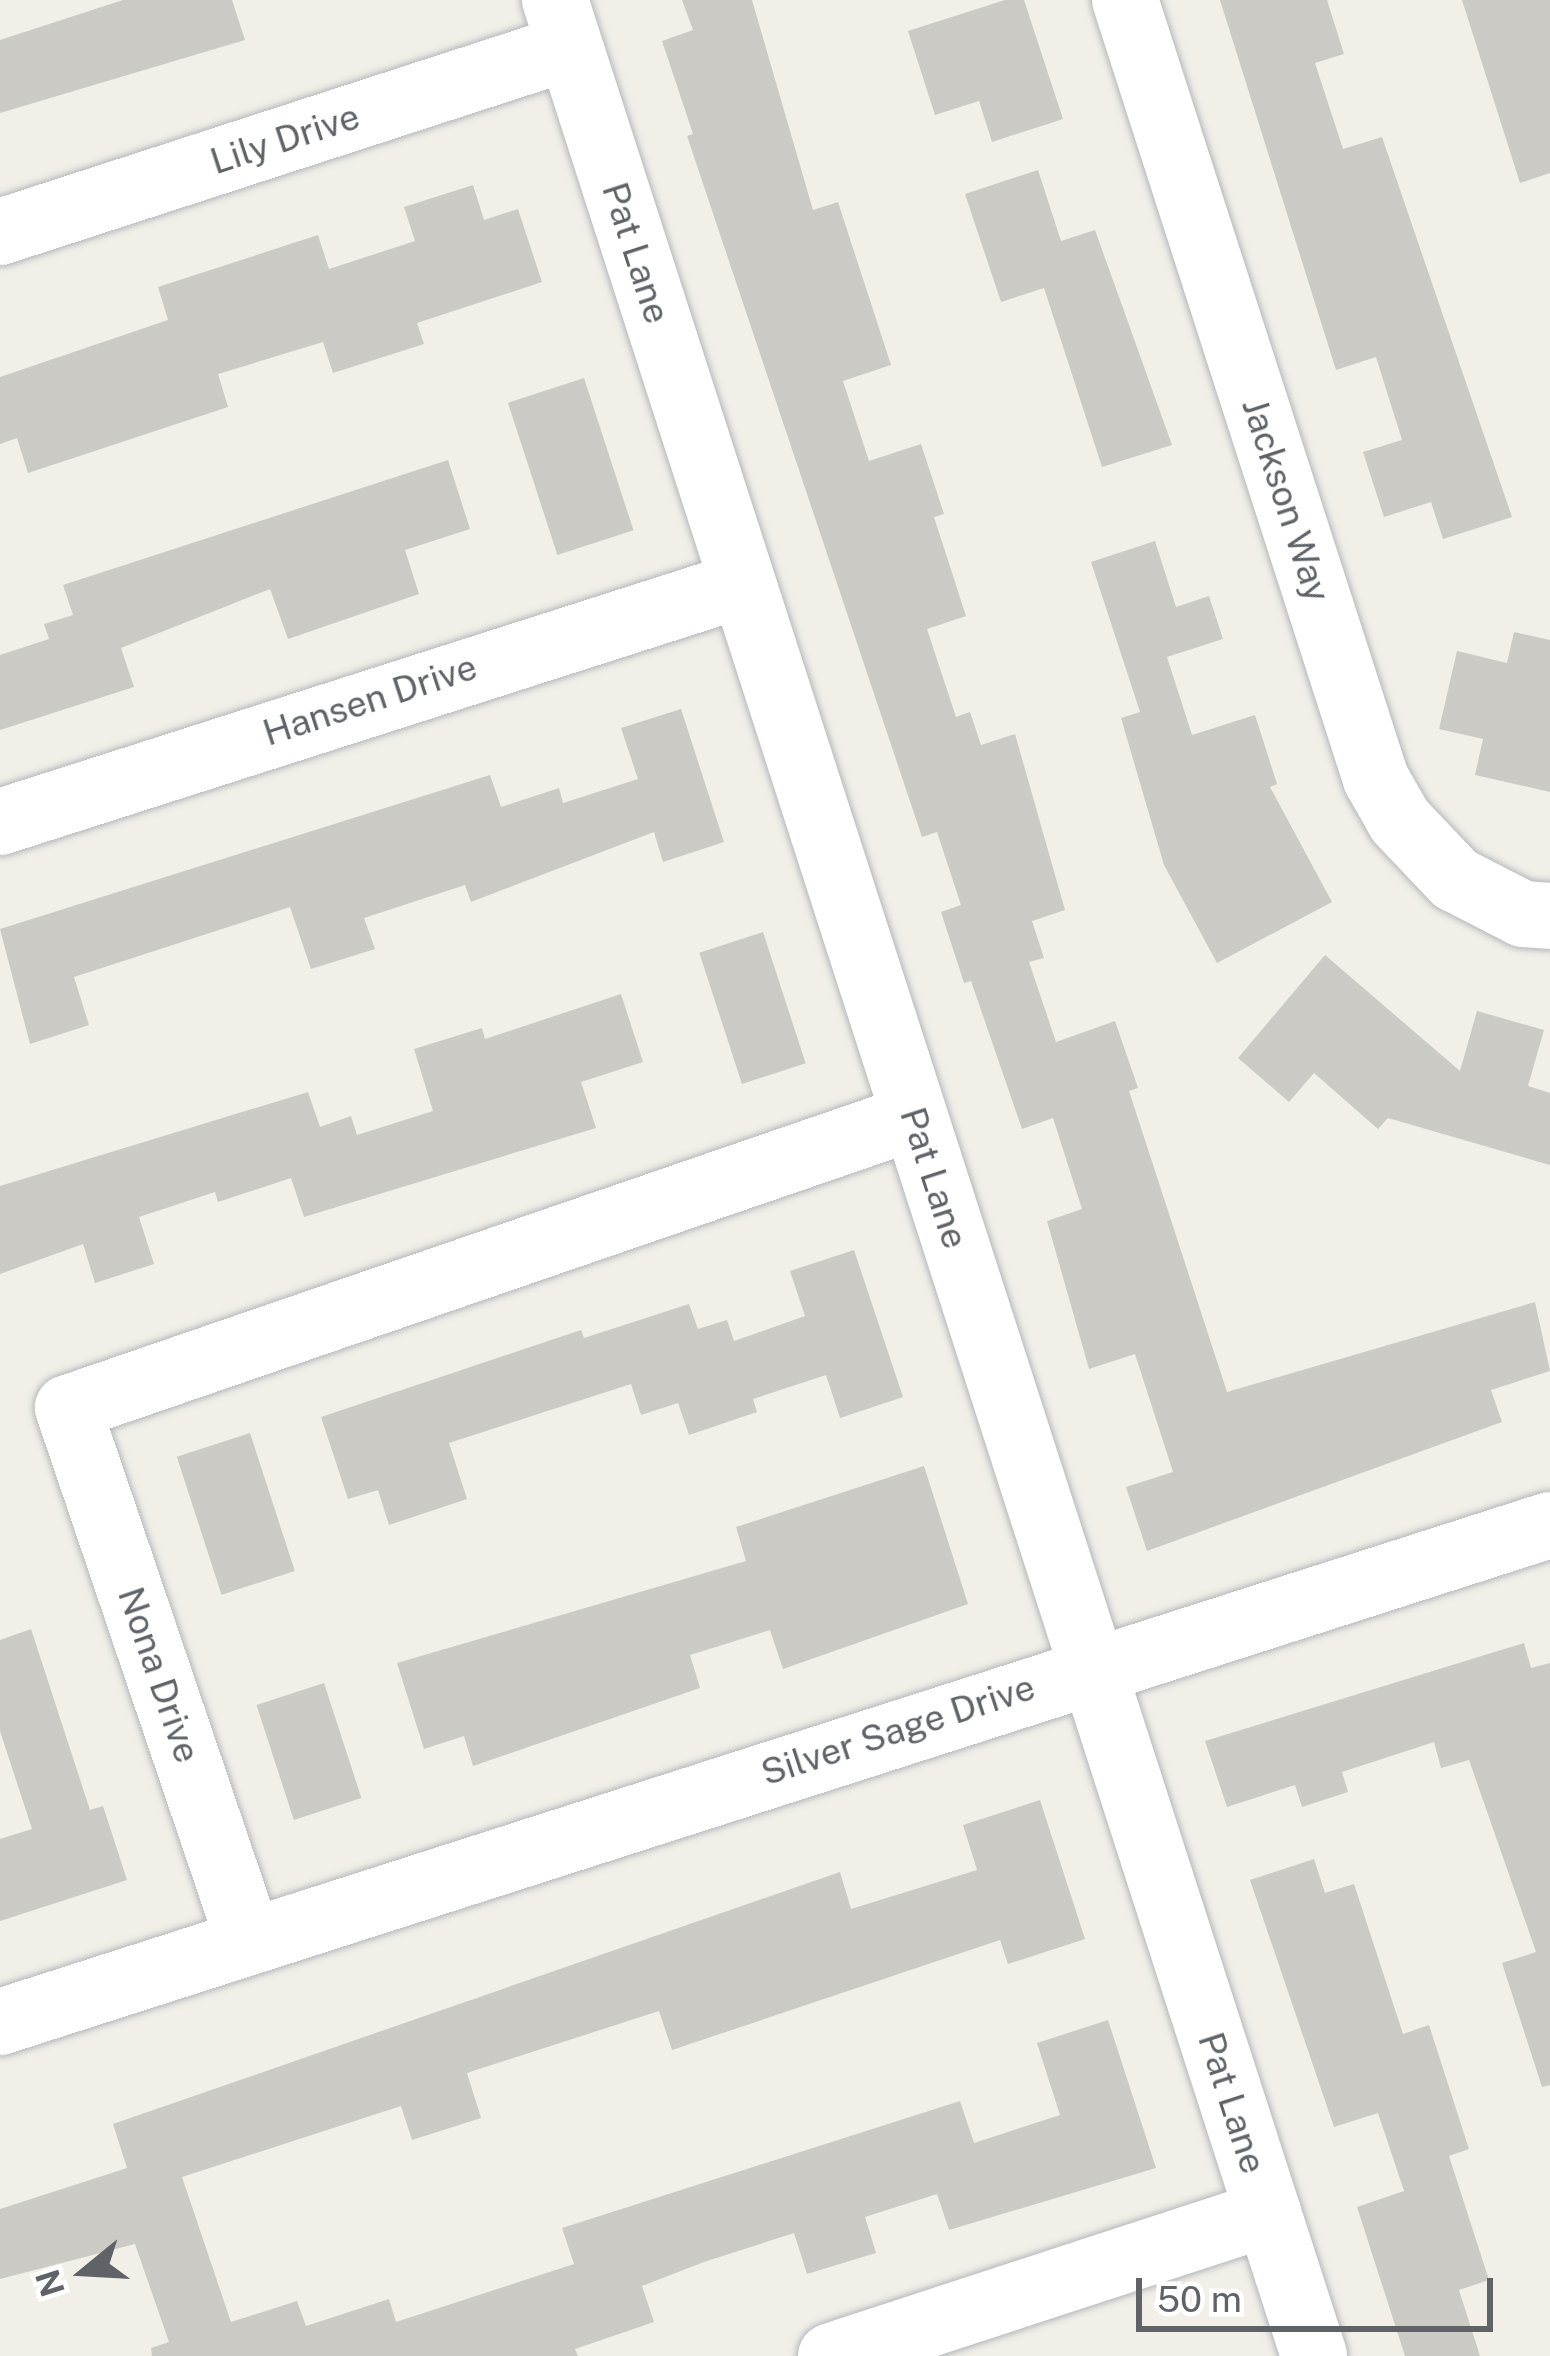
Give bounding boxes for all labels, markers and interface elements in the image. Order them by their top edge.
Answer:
street label: Lily Drive [205,95,365,183]
street label: Pat Lane [593,177,679,329]
street label: Jackson Way [1233,392,1339,608]
street label: Hansen Drive [258,645,482,755]
street label: Pat Lane [891,1102,977,1254]
street label: Nona Drive [109,1582,209,1768]
street label: Silver Sage Drive [756,1665,1040,1795]
street label: Pat Lane [1189,2027,1275,2179]
north arrow [24,2212,144,2332]
scale bar [1142,2254,1499,2328]
text: N [28,2265,72,2301]
text: 50 m [1157,2278,1242,2320]

